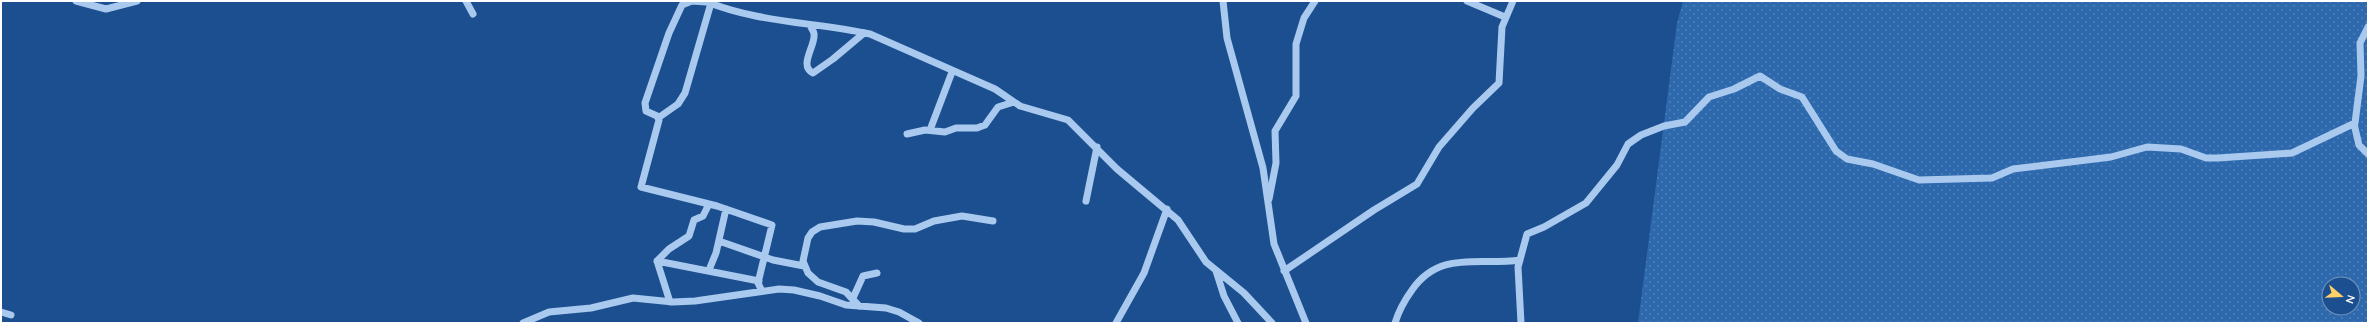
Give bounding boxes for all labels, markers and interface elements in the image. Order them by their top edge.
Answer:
north arrow [2321,276,2361,316]
text: N [2343,293,2358,305]

